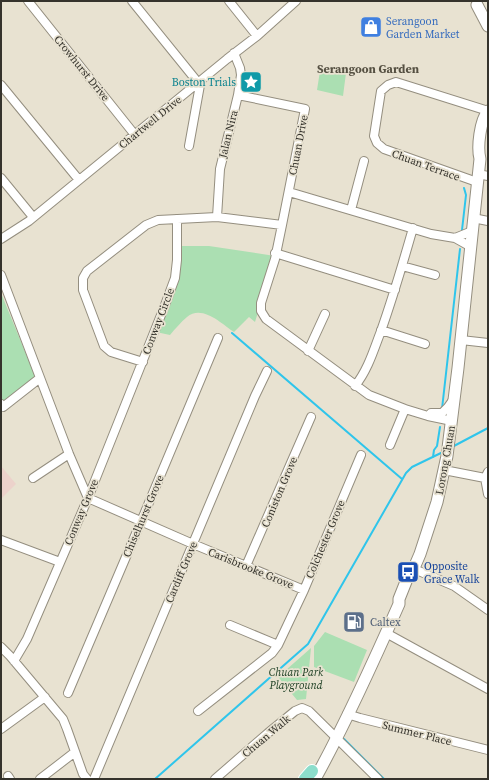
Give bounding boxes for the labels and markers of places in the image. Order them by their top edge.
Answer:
shop icon: Serangoon Garden Market [358,14,384,40]
place label: Serangoon Garden Market [386,14,460,42]
place icon: Boston Trials [238,69,264,95]
place label: Boston Trials [172,75,236,90]
bus stop icon: Opposite Grace Walk [395,559,421,585]
place label: Opposite Grace Walk [424,559,481,587]
fuel station icon: Caltex [341,609,367,635]
place label: Caltex [370,615,401,630]

